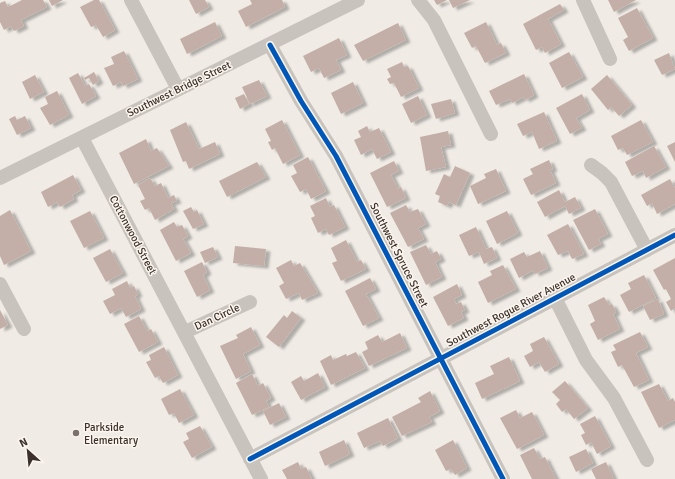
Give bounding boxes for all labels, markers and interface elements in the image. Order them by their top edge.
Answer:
street label: Southwest Bridge Street [125,58,233,120]
street label: Cottonwood Street [107,193,159,277]
street label: Southwest Spruce Street [367,201,431,310]
street label: Southwest Rogue River Avenue [444,270,578,350]
street label: Dan Circle [192,301,242,333]
place label: Parkside Elementary [84,421,139,447]
marker: Parkside Elementary [71,428,81,438]
north arrow [8,431,48,471]
text: N [17,435,30,450]

